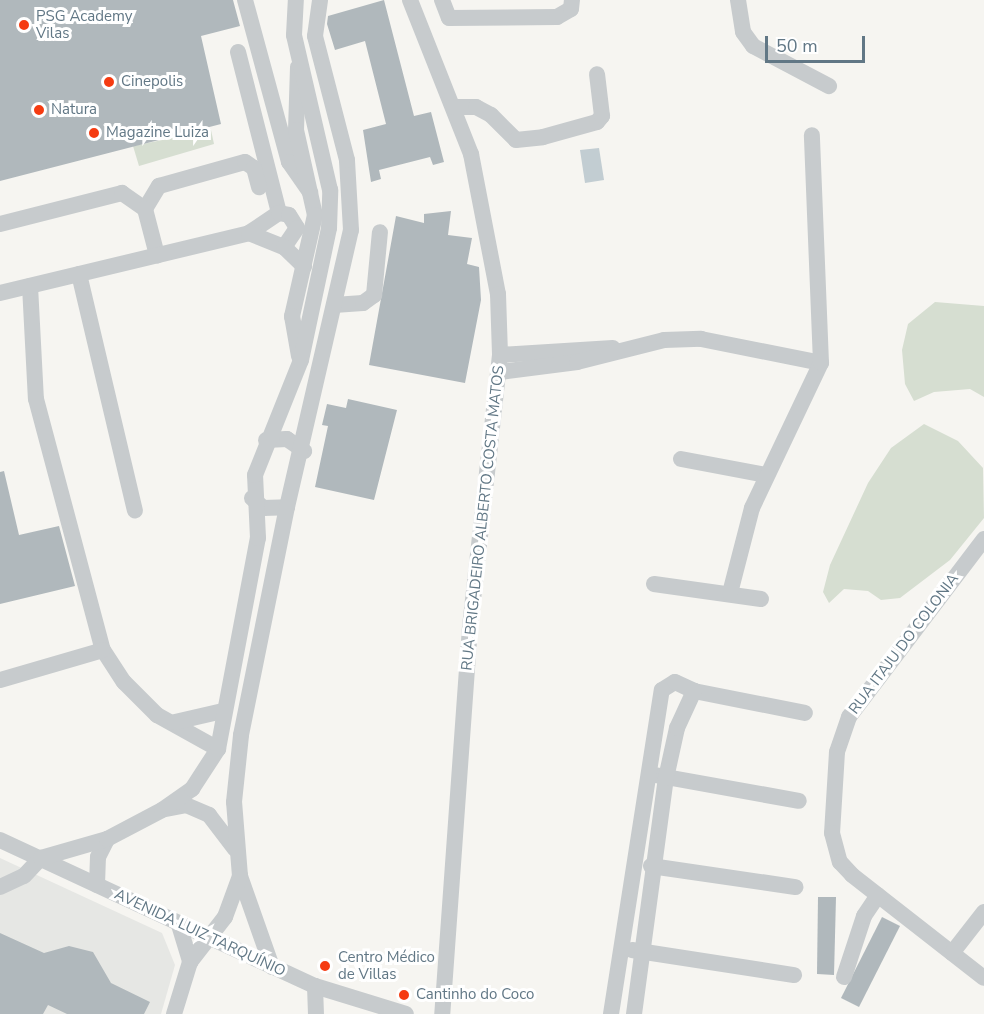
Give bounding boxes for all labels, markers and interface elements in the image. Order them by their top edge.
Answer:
place label: PSG Academy Vilas [36,7,132,42]
marker: PSG Academy Vilas [17,18,31,32]
scale bar [768,24,868,62]
text: 50 m [776,34,818,58]
place label: Cinepolis [121,73,183,91]
marker: Cinepolis [102,75,116,89]
place label: Natura [51,101,97,119]
marker: Natura [32,103,46,117]
place label: Magazine Luiza [106,124,209,142]
marker: Magazine Luiza [87,126,101,140]
street label: RUA BRIGADEIRO ALBERTO COSTA MATOS [458,365,508,671]
street label: RUA ITAJU DO COLONIA [845,570,963,718]
street label: AVENIDA LUIZ TARQUÍNIO [112,885,288,981]
place label: Centro Médico de Villas [338,948,435,983]
marker: Centro Médico de Villas [316,957,334,975]
place label: Cantinho do Coco [416,986,534,1004]
marker: Cantinho do Coco [397,988,411,1002]

